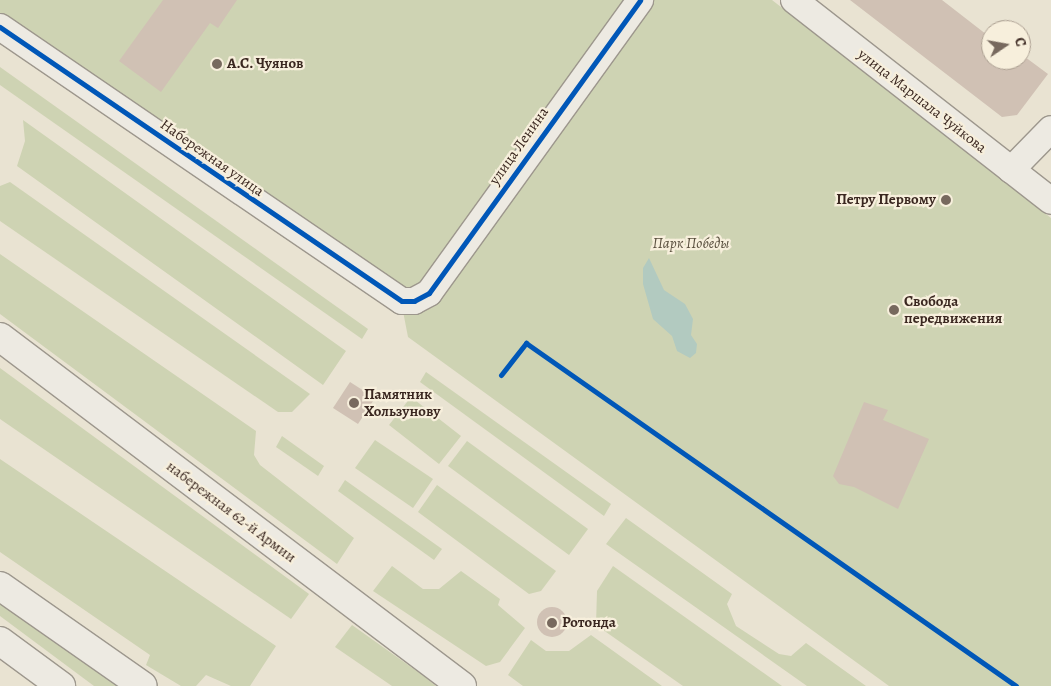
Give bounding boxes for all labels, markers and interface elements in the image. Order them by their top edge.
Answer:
north arrow [981,20,1031,70]
text: С [1010,36,1030,48]
street label: улица Маршала Чуйкова [854,45,990,157]
place label: А.С. Чуянов [227,55,304,73]
marker: А.С. Чуянов [211,58,223,70]
street label: улица Ленина [486,104,552,188]
street label: Набережная улица [157,115,267,201]
place label: Петру Первому [836,191,936,209]
marker: Петру Первому [940,194,952,206]
park label: Парк Победы [653,235,729,253]
place label: Свобода передвижения [904,292,1002,327]
marker: Свобода передвижения [888,304,900,316]
place label: Памятник Хользунову [364,385,441,420]
marker: Памятник Хользунову [348,397,360,409]
street label: набережная 62-й Армии [163,457,299,567]
place label: Ротонда [562,614,616,632]
marker: Ротонда [546,617,558,629]

